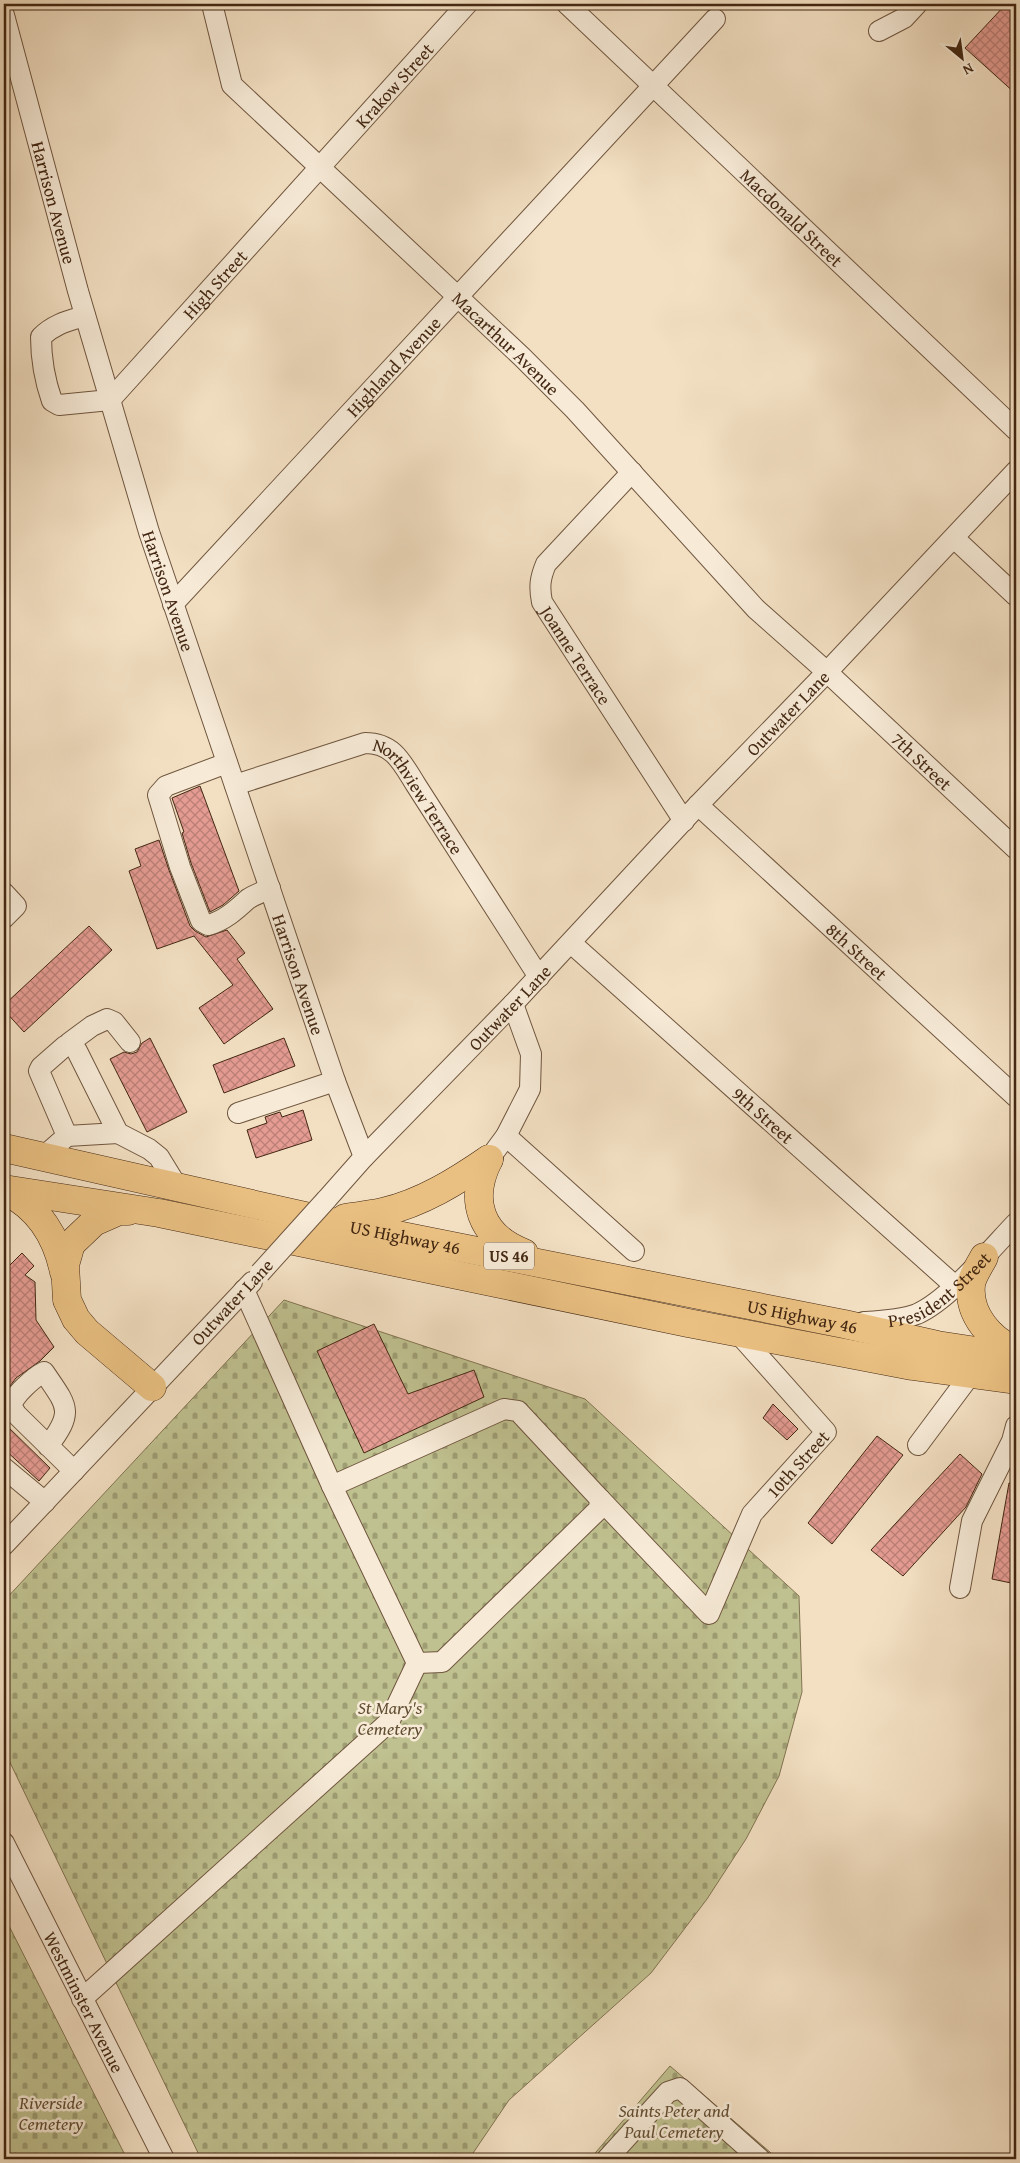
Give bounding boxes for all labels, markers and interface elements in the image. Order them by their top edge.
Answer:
north arrow [938,32,988,82]
street label: Krakow Street [348,36,440,134]
text: N [959,58,977,81]
street label: Harrison Avenue [25,138,84,267]
street label: Macdonald Street [734,162,850,273]
street label: High Street [176,243,254,325]
street label: Macarthur Avenue [446,285,566,401]
street label: Highland Avenue [340,310,447,423]
street label: Harrison Avenue [136,527,202,655]
street label: Joanne Terrace [533,598,619,710]
street label: Outwater Lane [739,664,835,762]
street label: 7th Street [885,726,959,797]
street label: Northview Terrace [370,730,471,860]
street label: Harrison Avenue [266,910,332,1038]
street label: 8th Street [820,916,894,987]
street label: Outwater Lane [461,958,557,1056]
street label: 9th Street [727,1080,801,1150]
street label: US Highway 46 [348,1212,463,1261]
road number: US 46 [484,1242,534,1270]
street label: President Street [886,1245,997,1334]
street label: Outwater Lane [185,1253,279,1351]
street label: US Highway 46 [745,1292,860,1340]
street label: 10th Street [759,1423,836,1504]
park label: St Mary's Cemetery [358,1694,423,1742]
street label: Westminster Avenue [37,1926,132,2077]
park label: Riverside Cemetery [18,2089,84,2137]
park label: Saints Peter and Paul Cemetery [618,2097,730,2145]

